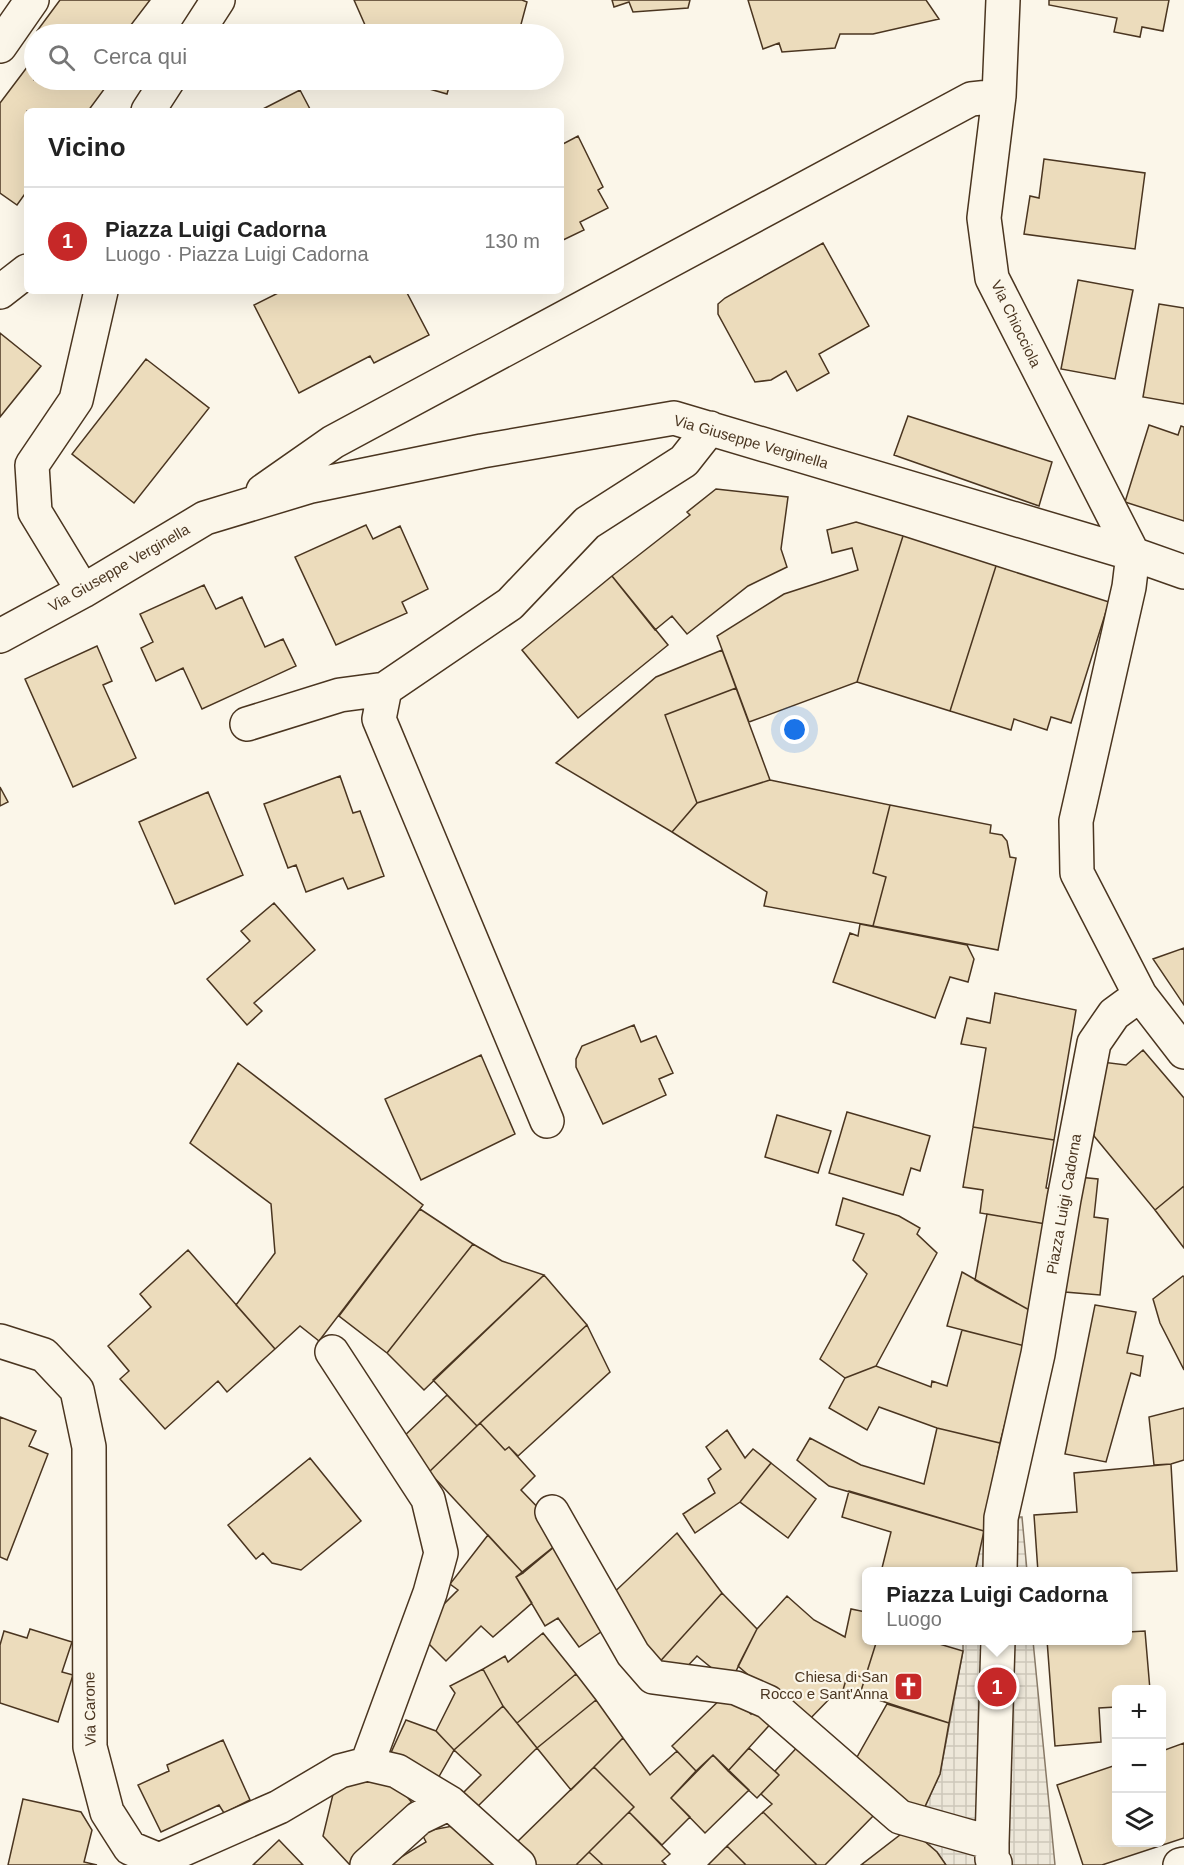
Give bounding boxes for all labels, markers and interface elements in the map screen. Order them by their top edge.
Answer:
search box [24,24,564,90]
icon: search [45,41,78,74]
text: Cerca qui [93,44,187,69]
text: Vicino [48,132,126,162]
text: Piazza Luigi Cadorna [105,217,326,242]
text: 1 [62,230,73,252]
text: 130 m [484,230,540,252]
text: Luogo · Piazza Luigi Cadorna [105,243,369,265]
street label: Via Chiocciola [988,277,1045,371]
street label: Via Giuseppe Verginella [672,411,831,472]
street label: Via Giuseppe Verginella [45,520,193,615]
your location [780,715,809,744]
street label: Piazza Luigi Cadorna [1043,1132,1084,1276]
popup [862,1567,1132,1645]
text: Piazza Luigi Cadorna [886,1582,1108,1607]
text: Luogo [886,1608,942,1630]
pin: 1 [978,1664,1016,1710]
place label: Chiesa di San Rocco e Sant'Anna [760,1668,889,1702]
church icon: Chiesa di San Rocco e Sant'Anna [893,1670,925,1702]
street label: Via Carone [80,1671,99,1747]
map controls [1112,1685,1166,1847]
button: + [1112,1685,1166,1739]
button: − [1112,1739,1166,1793]
button: layers [1112,1793,1166,1847]

